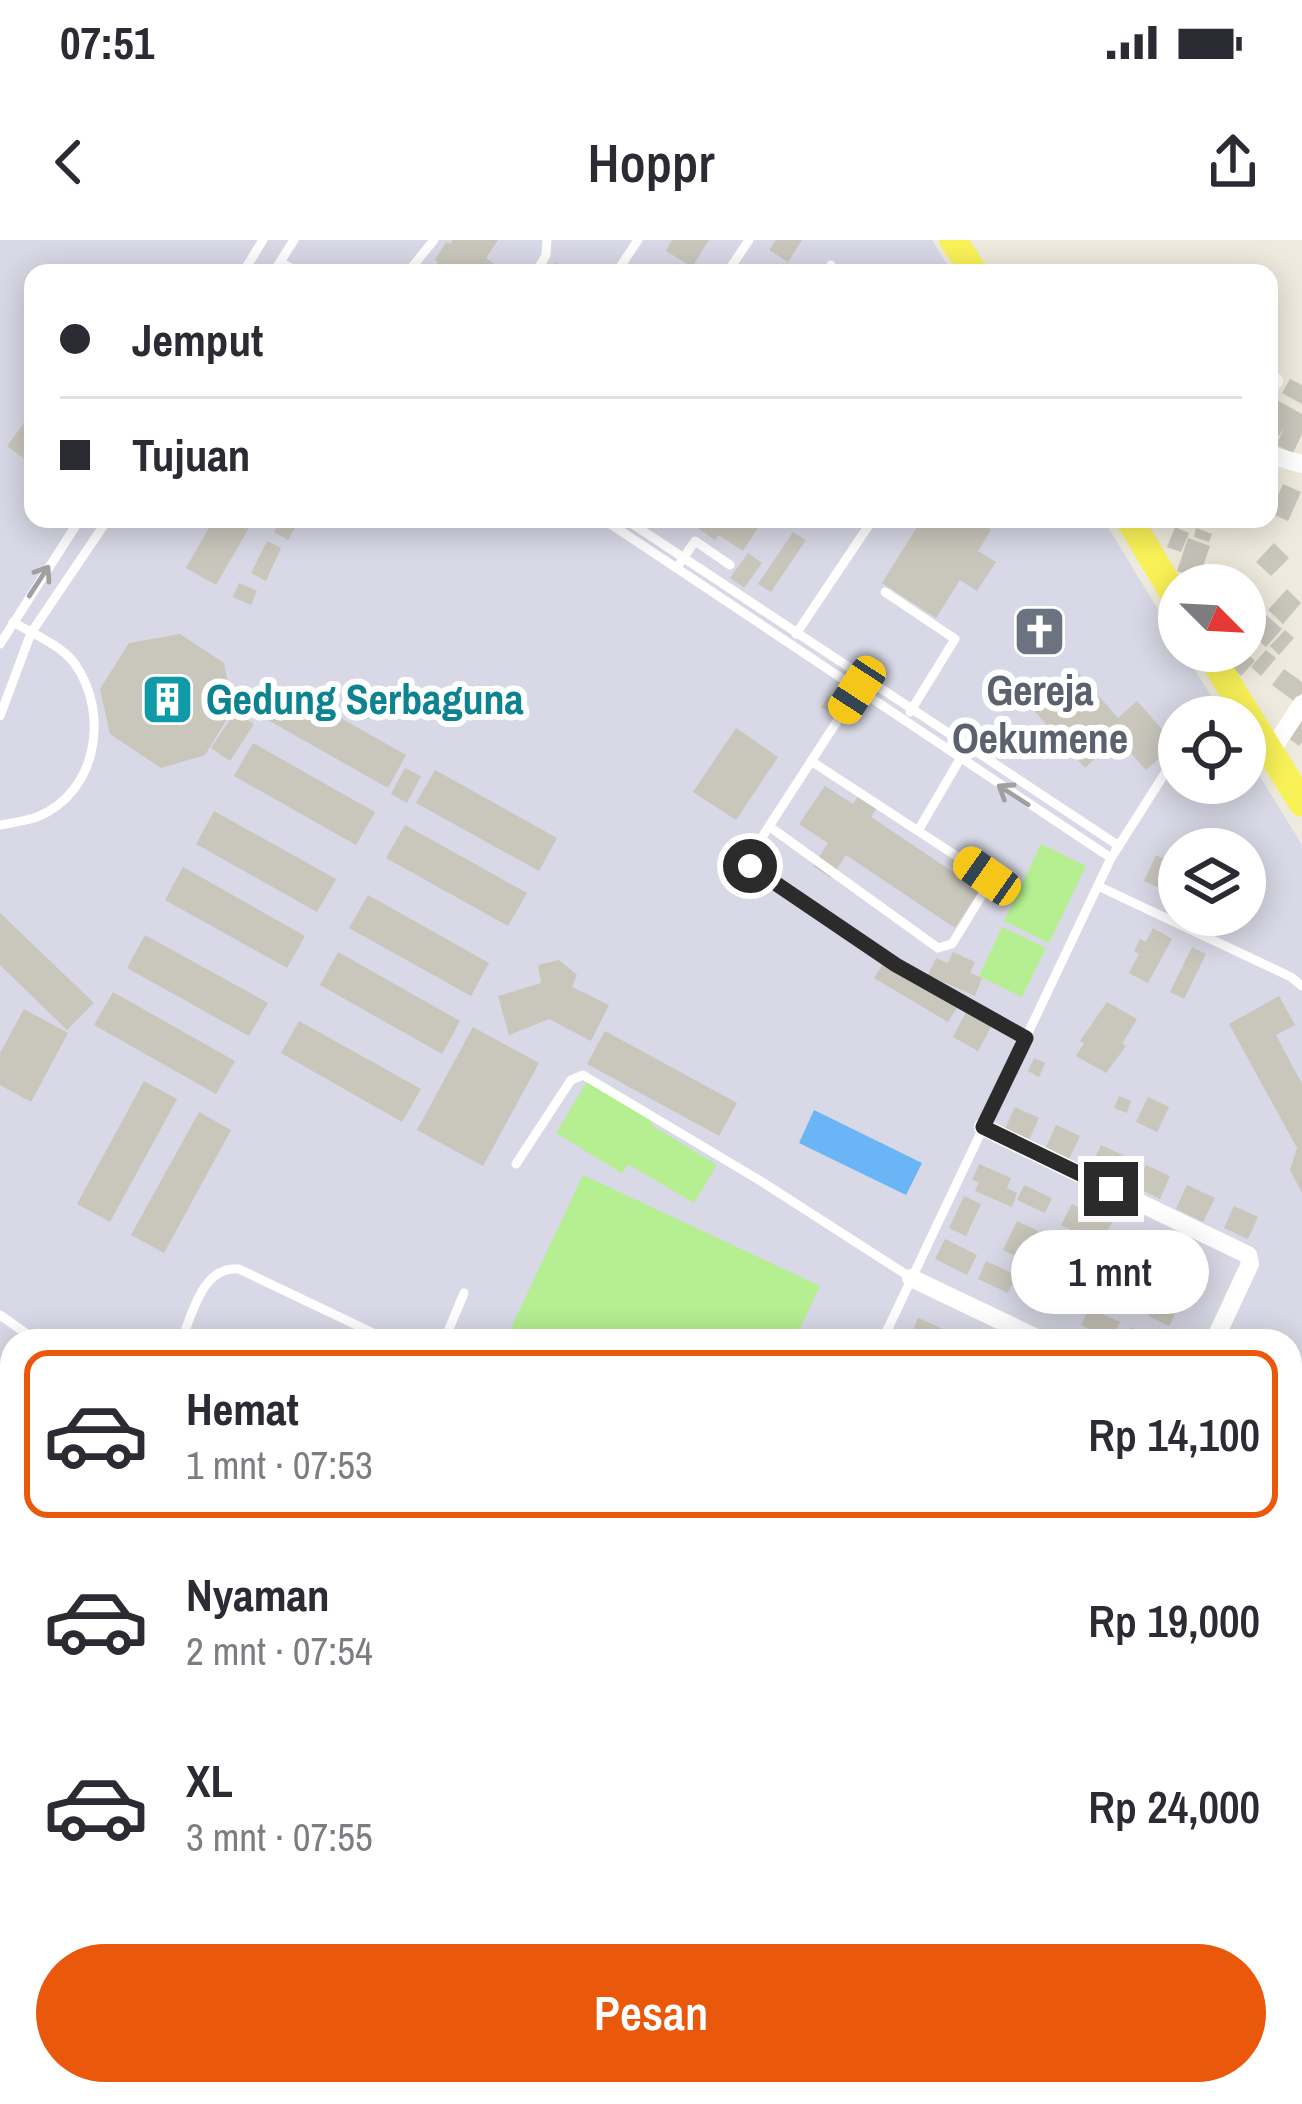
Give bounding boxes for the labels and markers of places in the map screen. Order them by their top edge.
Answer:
church icon: Gereja Oekumene [1012,603,1068,659]
place label: Gereja Oekumene [952,662,1128,766]
building icon: Gedung Serbaguna [139,671,195,727]
place label: Gedung Serbaguna [206,671,524,727]

